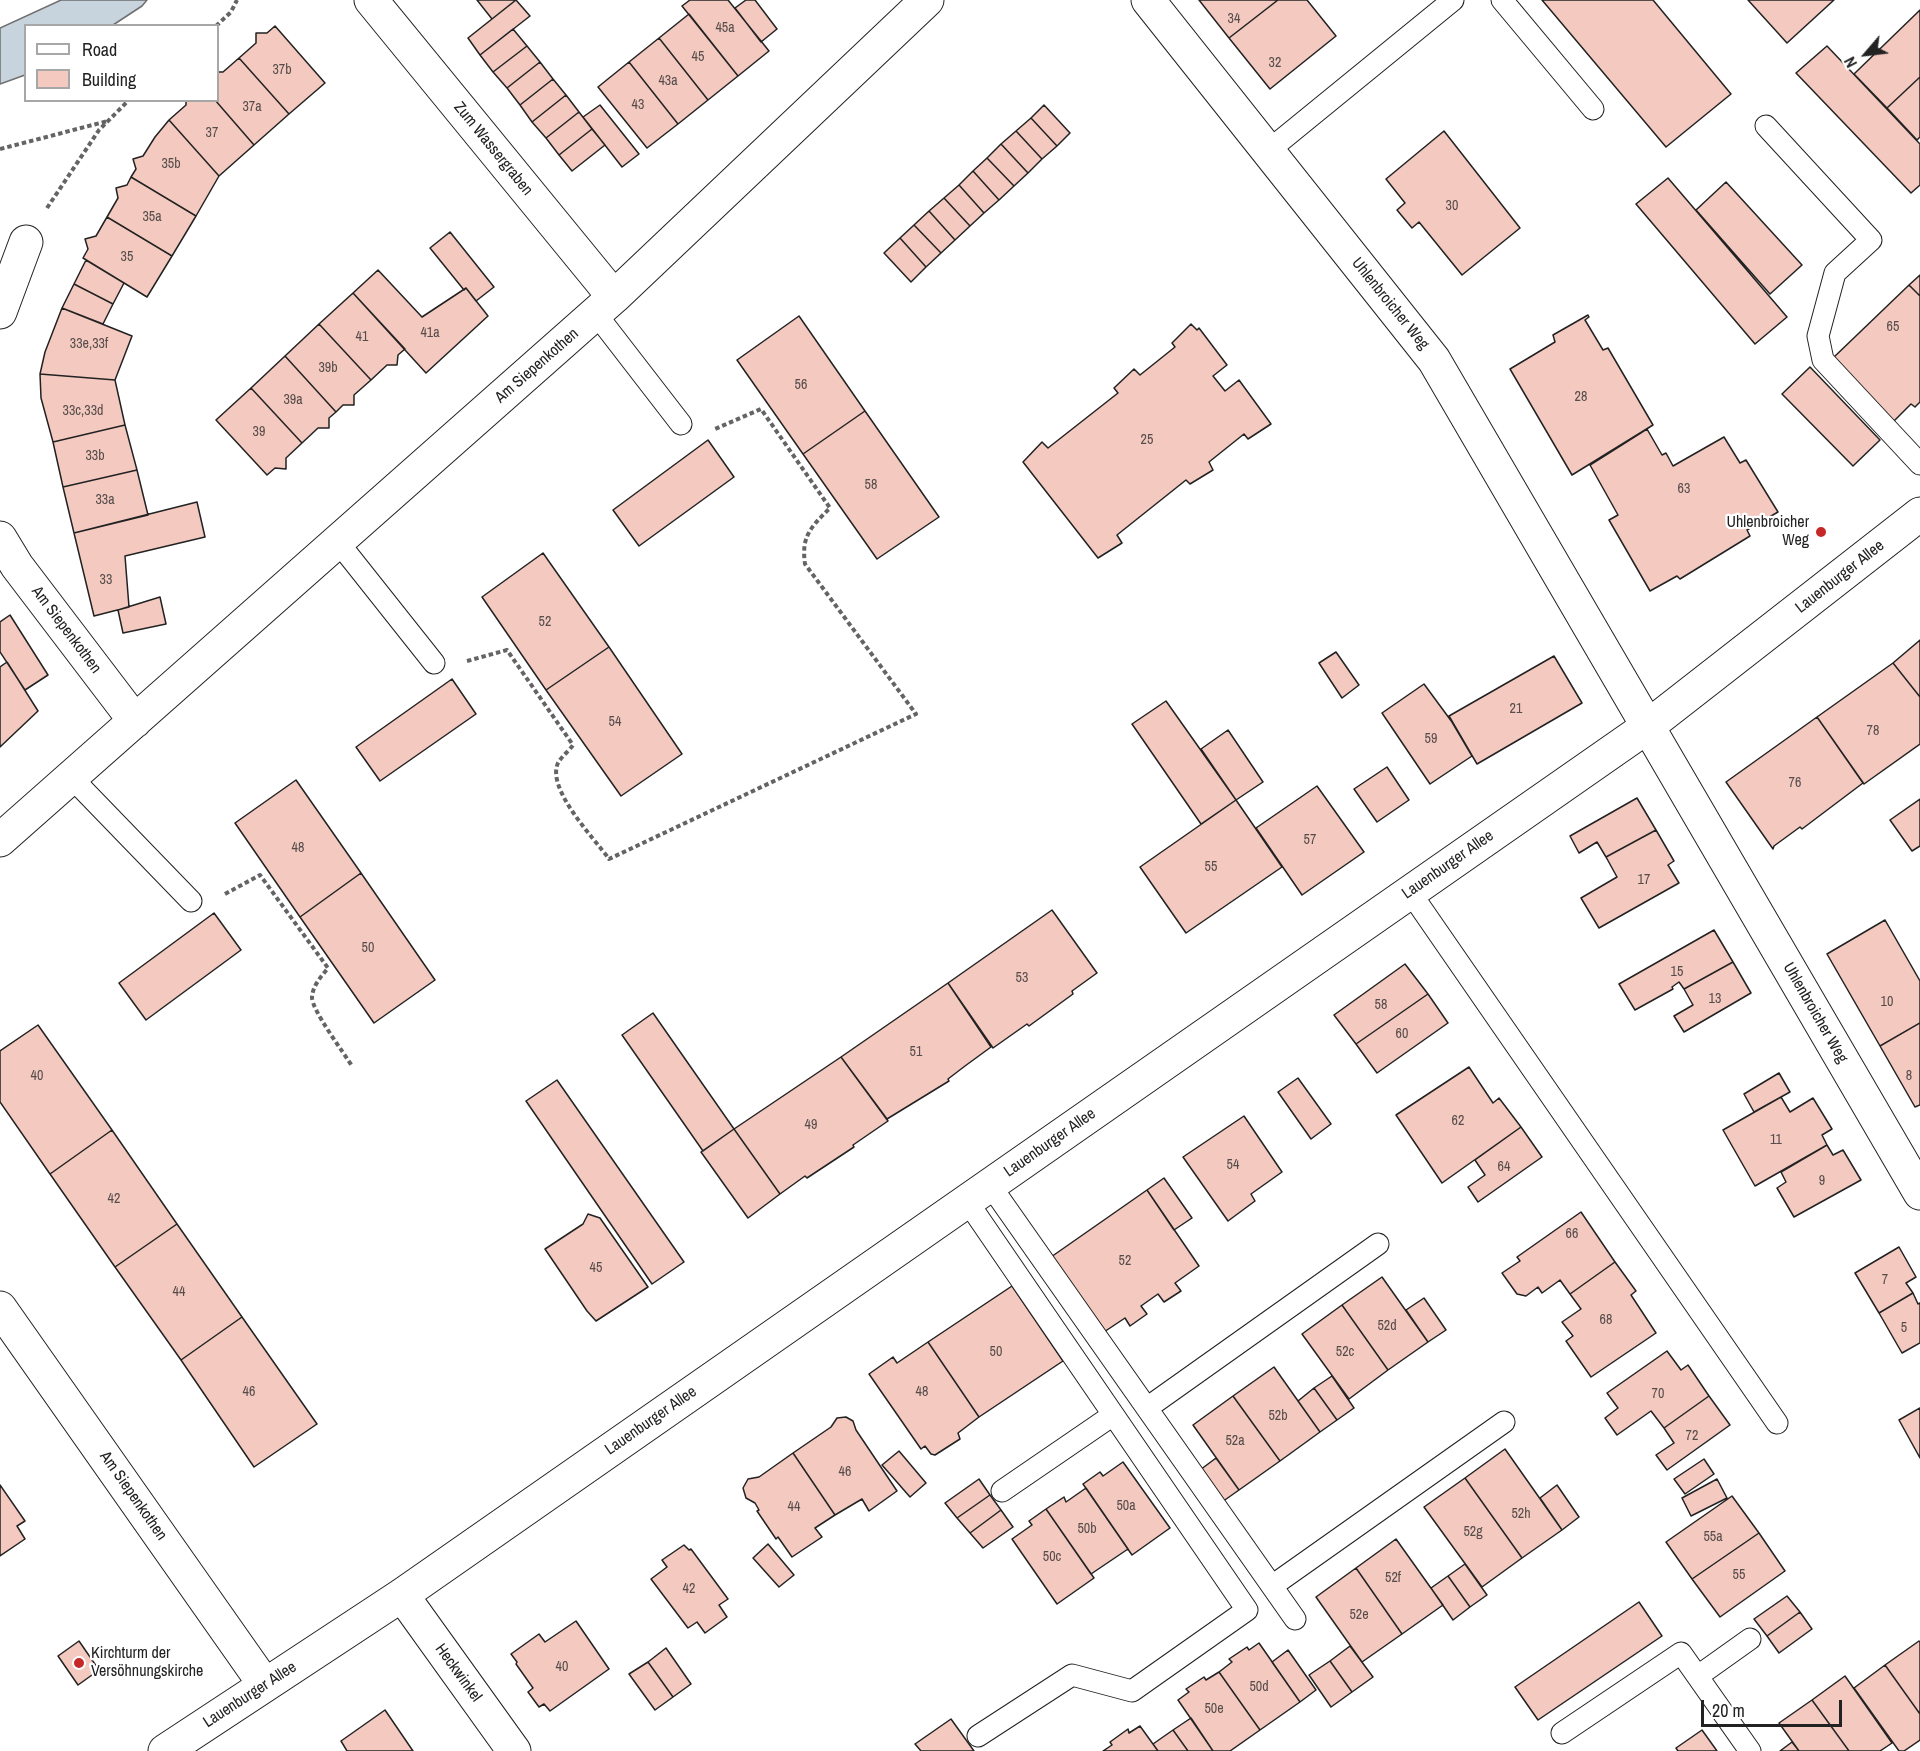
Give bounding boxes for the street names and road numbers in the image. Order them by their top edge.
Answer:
street label: Zum Wassergraben [449,98,537,200]
street label: Uhlenbroicher Weg [1347,254,1433,354]
street label: Am Siepenkothen [491,325,583,407]
street label: Lauenburger Allee [1792,536,1888,618]
street label: Am Siepenkothen [27,583,105,677]
street label: Lauenburger Allee [1399,826,1497,904]
street label: Uhlenbroicher Weg [1778,959,1852,1067]
street label: Lauenburger Allee [1001,1104,1099,1182]
street label: Lauenburger Allee [602,1382,700,1460]
street label: Am Siepenkothen [95,1448,171,1544]
street label: Heckwinkel [431,1640,485,1706]
street label: Lauenburger Allee [200,1658,300,1732]

